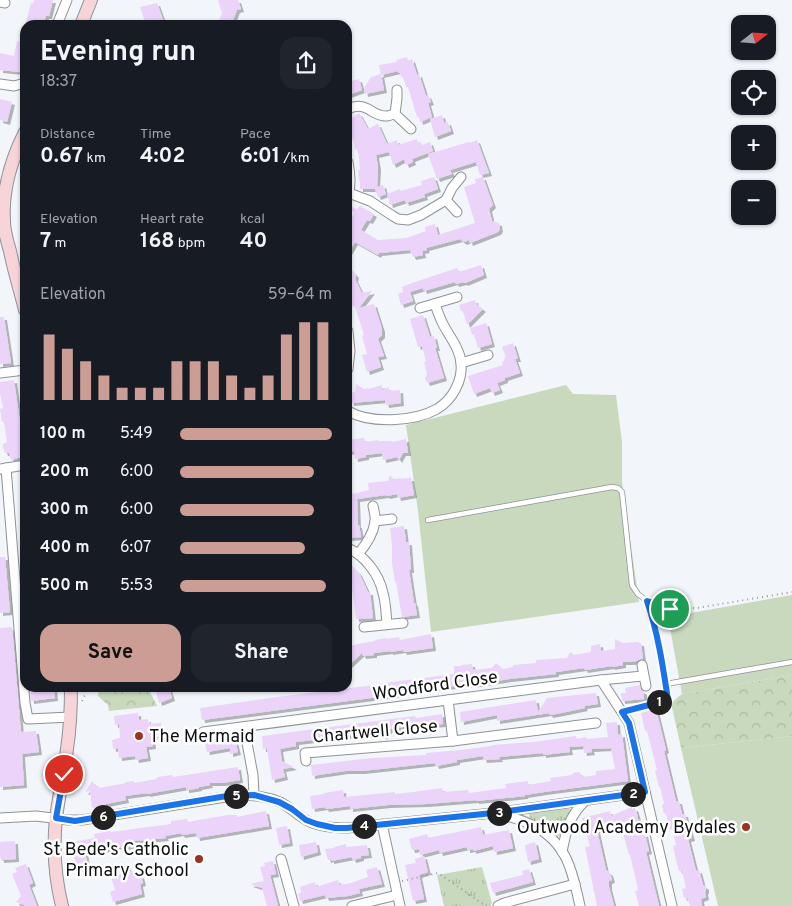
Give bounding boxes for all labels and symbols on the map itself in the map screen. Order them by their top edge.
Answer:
north arrow [731,15,776,60]
pin [649,588,691,630]
street label: Woodford Close [371,666,499,707]
pin: 1 [646,690,672,714]
street label: Chartwell Close [312,716,439,749]
place label: The Mermaid [149,726,255,749]
marker: The Mermaid [133,730,145,742]
pin [43,753,85,795]
pin: 2 [620,782,646,806]
pin: 5 [224,784,248,808]
pin: 3 [486,800,512,826]
pin: 6 [90,804,116,830]
pin: 4 [352,814,376,838]
place label: Outwood Academy Bydales [517,817,736,840]
marker: Outwood Academy Bydales [740,821,752,833]
place label: St Bede's Catholic Primary School [43,839,189,883]
marker: St Bede's Catholic Primary School [193,853,205,865]

